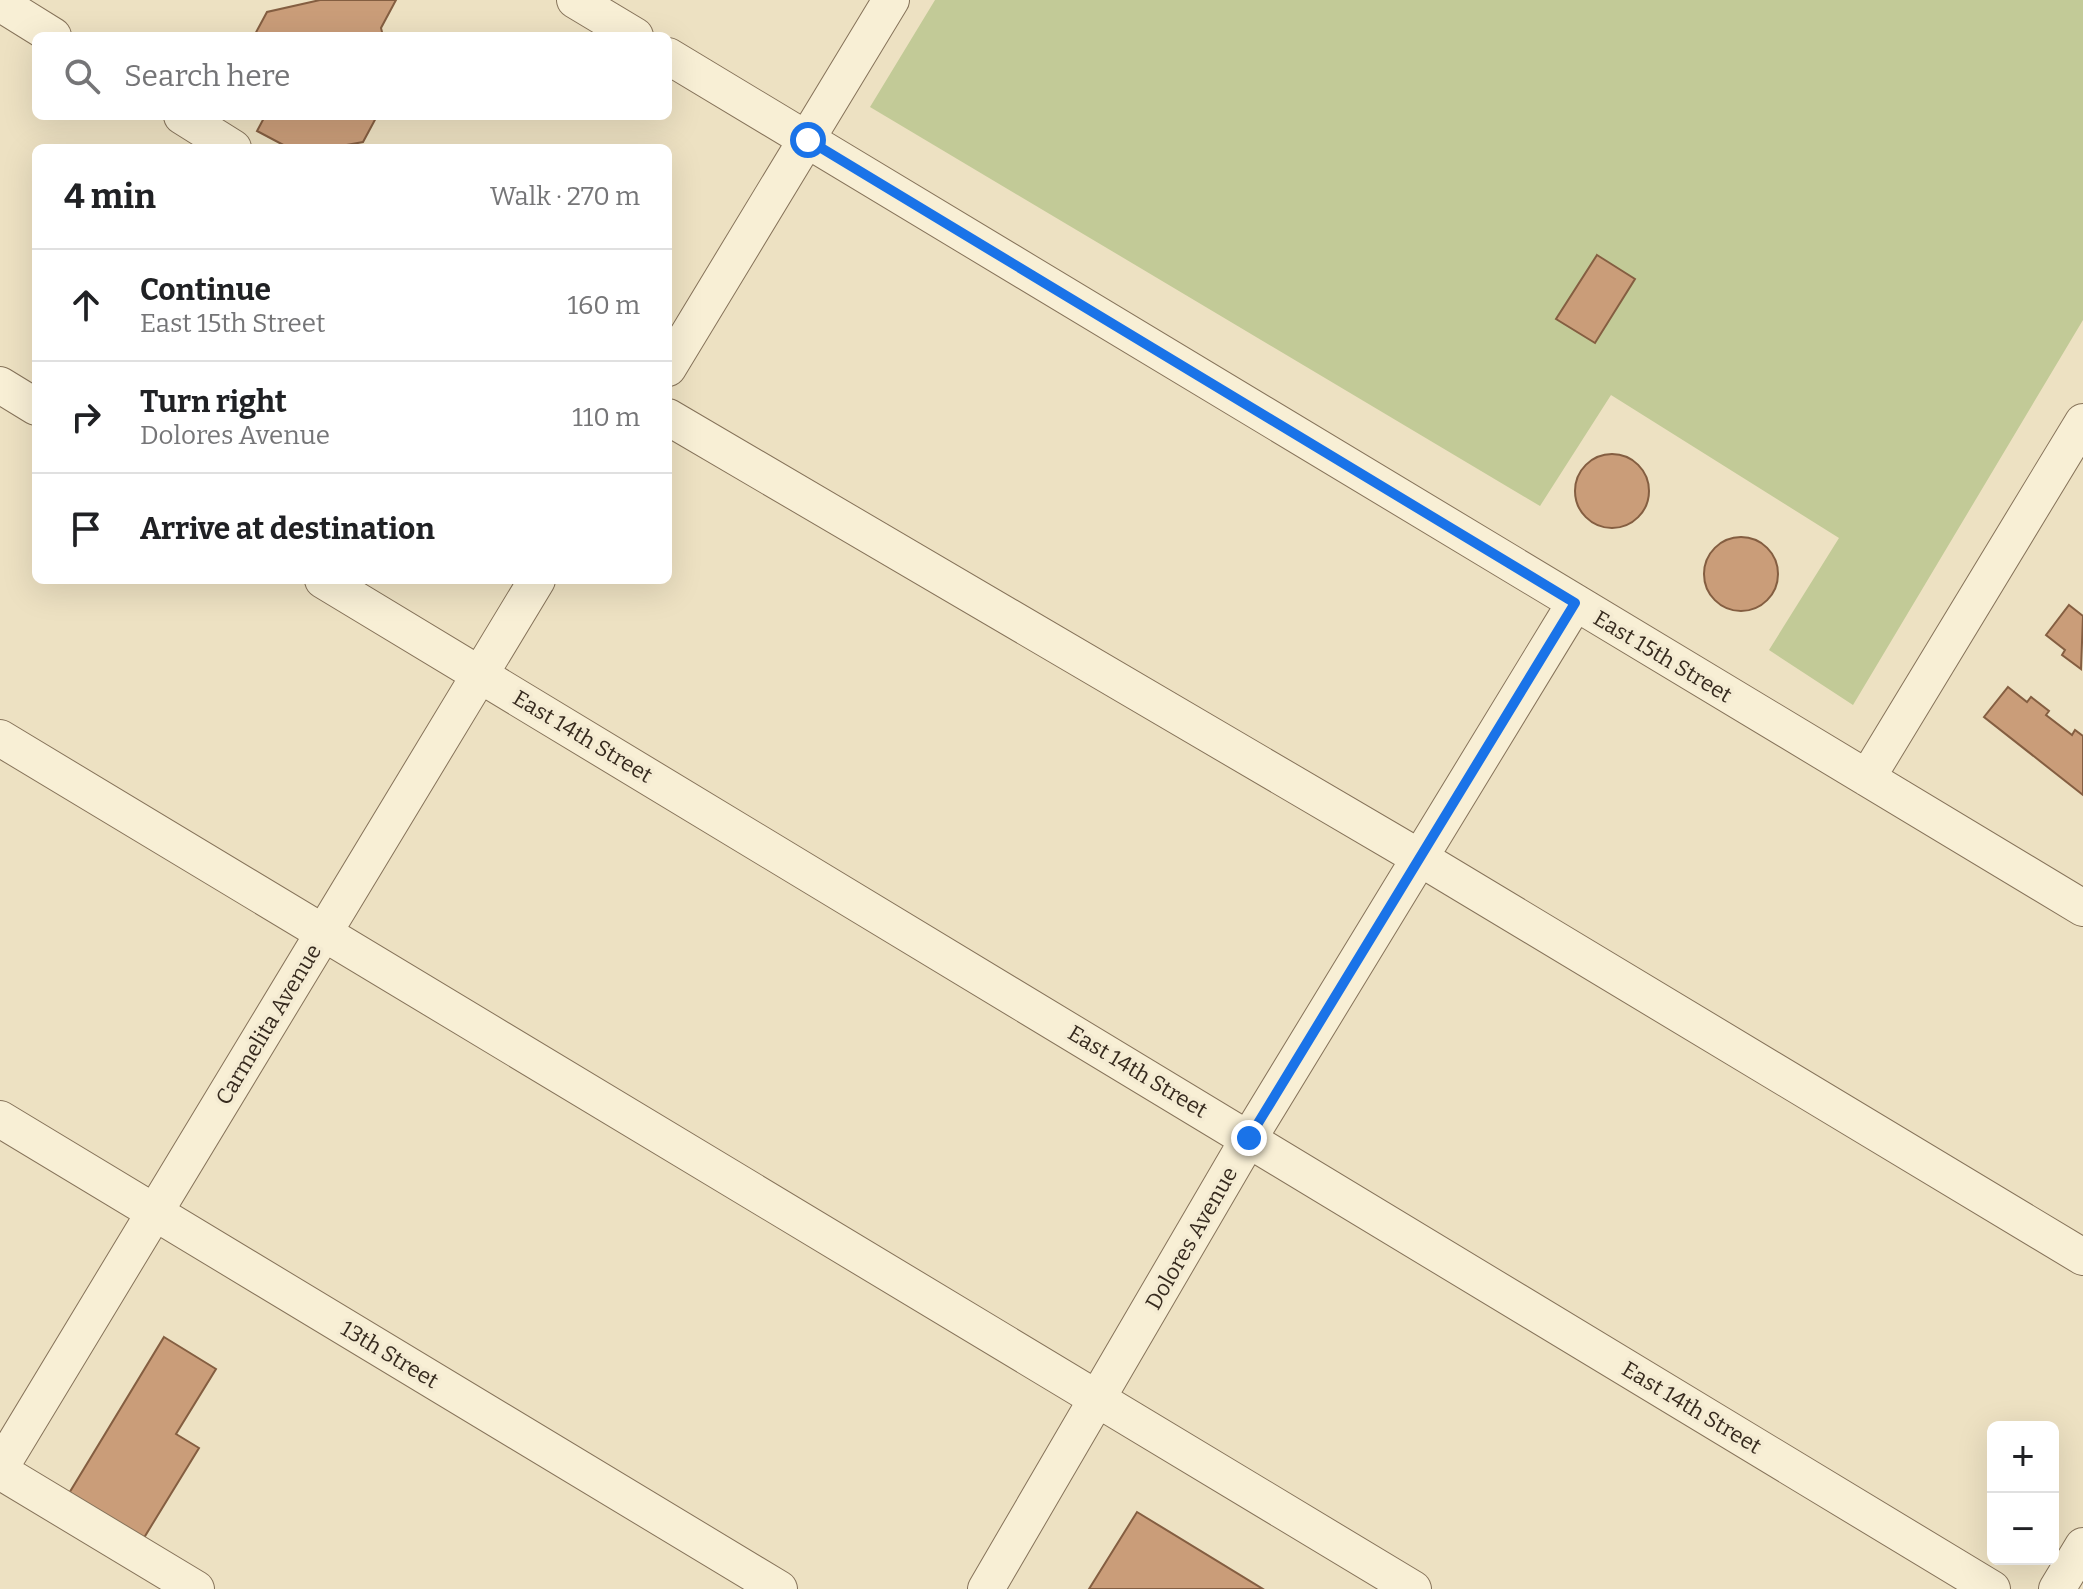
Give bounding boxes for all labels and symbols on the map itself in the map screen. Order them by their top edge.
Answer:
route start [790,122,826,158]
street label: East 15th Street [1589,604,1737,708]
street label: East 14th Street [508,684,657,789]
street label: Carmelita Avenue [210,939,327,1109]
street label: East 14th Street [1063,1019,1212,1124]
route end [1231,1120,1267,1156]
street label: Dolores Avenue [1140,1162,1243,1315]
street label: 13th Street [336,1315,444,1394]
street label: East 14th Street [1617,1355,1766,1460]

